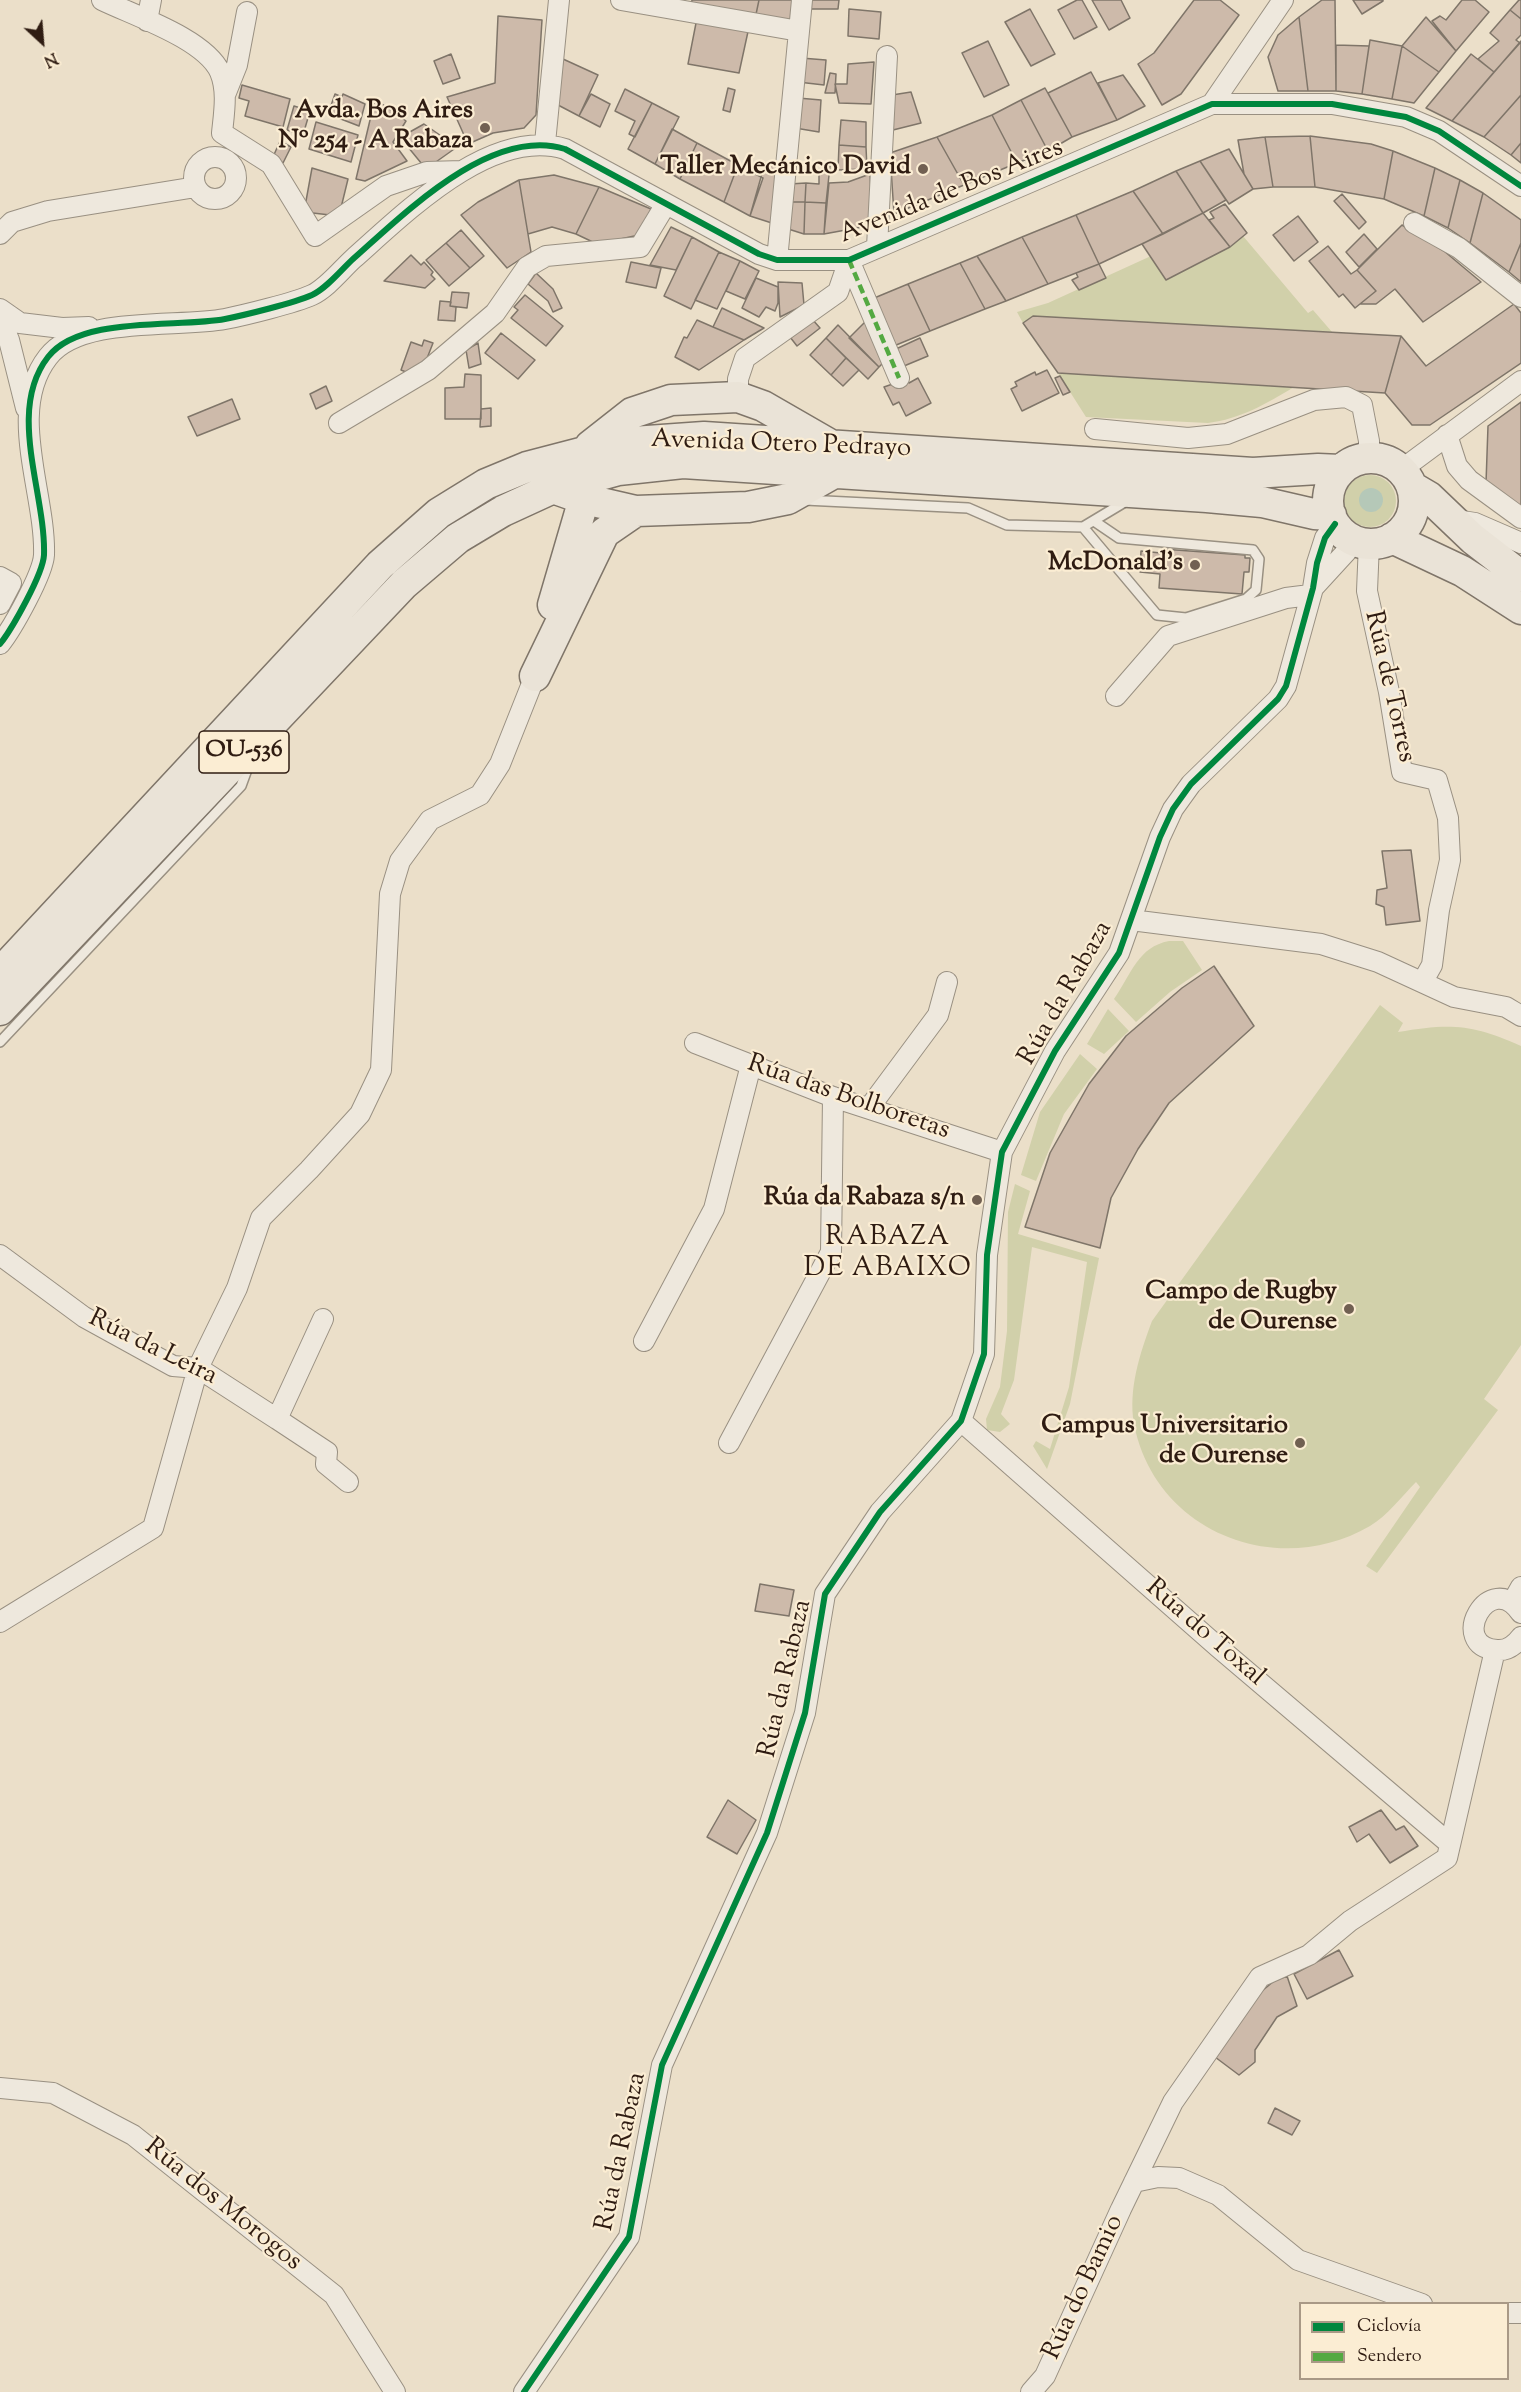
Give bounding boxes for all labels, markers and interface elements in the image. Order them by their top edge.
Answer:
north arrow [12,12,72,72]
text: N [39,45,61,72]
place label: Avda. Bos Aires Nº 254 - A Rabaza [278,97,473,158]
marker: Avda. Bos Aires Nº 254 - A Rabaza [478,121,492,135]
street label: Avenida de Bos Aires [836,134,1068,252]
place label: Taller Mecánico David [660,153,911,185]
marker: Taller Mecánico David [916,162,930,176]
street label: Avenida Otero Pedrayo [650,426,912,466]
place label: McDonald's [1048,549,1183,581]
marker: McDonald's [1188,558,1202,572]
street label: Rúa de Torres [1355,608,1421,766]
road number: OU-536 [199,731,289,773]
street label: Rúa da Rabaza [1013,916,1121,1072]
street label: Rúa das Bolboretas [743,1050,953,1148]
place label: Rúa da Rabaza s/n [764,1184,965,1216]
marker: Rúa da Rabaza s/n [970,1193,984,1207]
district label: RABAZA DE ABAIXO [804,1223,972,1286]
place label: Campo de Rugby de Ourense [1145,1278,1337,1340]
marker: Campo de Rugby de Ourense [1342,1302,1356,1316]
street label: Rúa da Leira [83,1304,221,1394]
place label: Campus Universitario de Ourense [1041,1412,1288,1474]
marker: Campus Universitario de Ourense [1293,1436,1307,1450]
street label: Rúa do Toxal [1138,1574,1270,1694]
street label: Rúa da Rabaza [754,1597,820,1761]
street label: Rúa da Rabaza [591,2070,655,2234]
street label: Rúa dos Morogos [137,2133,307,2279]
street label: Rúa do Bamio [1038,2211,1132,2365]
legend [1299,2302,1509,2380]
text: Ciclovía [1357,2314,1421,2340]
text: Sendero [1357,2344,1422,2370]

